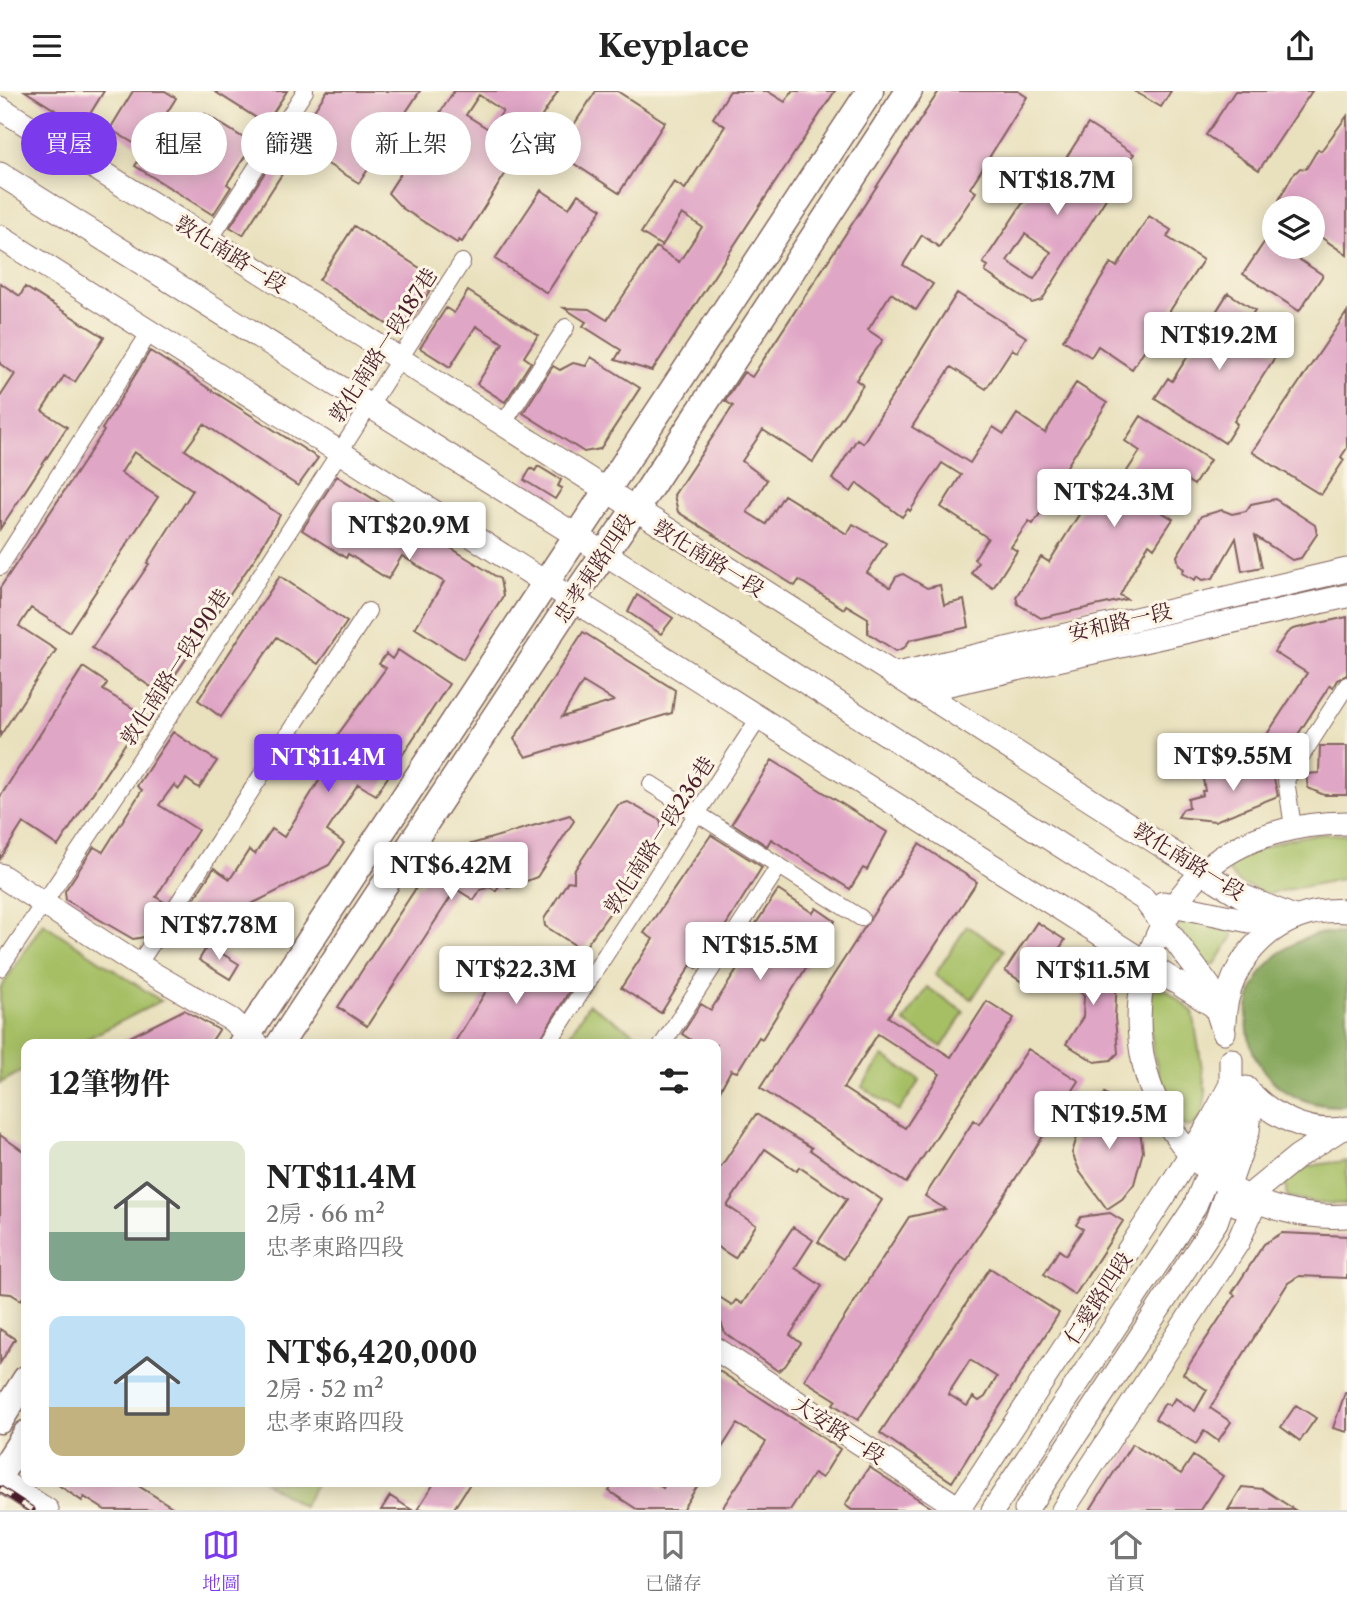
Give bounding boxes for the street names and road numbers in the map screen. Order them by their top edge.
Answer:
street label: 敦化南路一段 [171,210,291,298]
street label: 敦化南路一段187巷 [324,263,442,427]
street label: 忠孝東路四段 [548,509,640,627]
street label: 敦化南路一段 [649,514,769,602]
street label: 敦化南路一段190巷 [115,584,235,750]
street label: 安和路一段 [1066,598,1174,646]
street label: 敦化南路一段236巷 [599,751,719,919]
street label: 敦化南路一段 [1129,817,1249,905]
street label: 仁愛路四段 [1059,1247,1137,1349]
street label: 大安路一段 [788,1391,890,1469]

